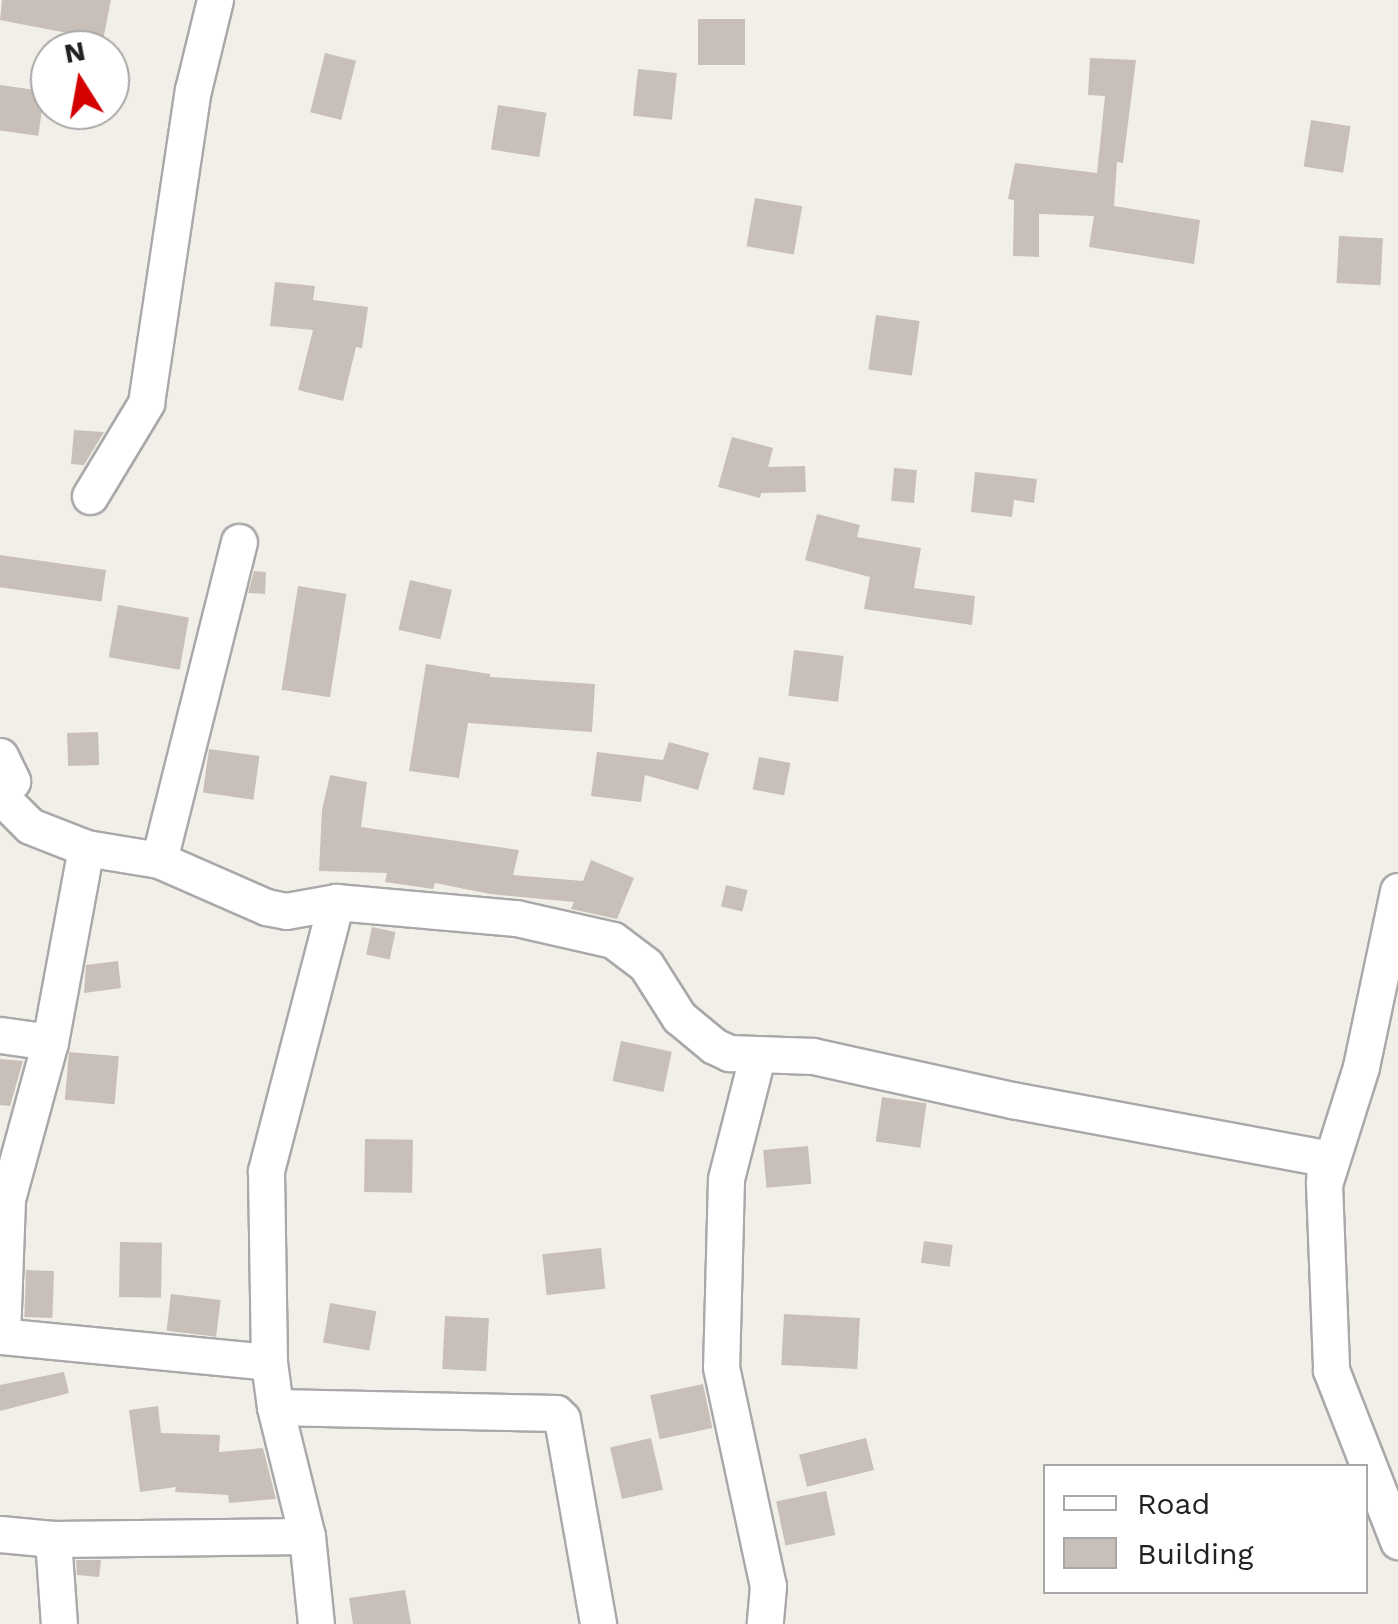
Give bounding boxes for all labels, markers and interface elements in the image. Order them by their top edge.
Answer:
north arrow [30,30,130,130]
text: N [61,34,88,70]
legend [1043,1464,1368,1594]
text: Road [1137,1486,1210,1521]
text: Building [1137,1536,1254,1571]

